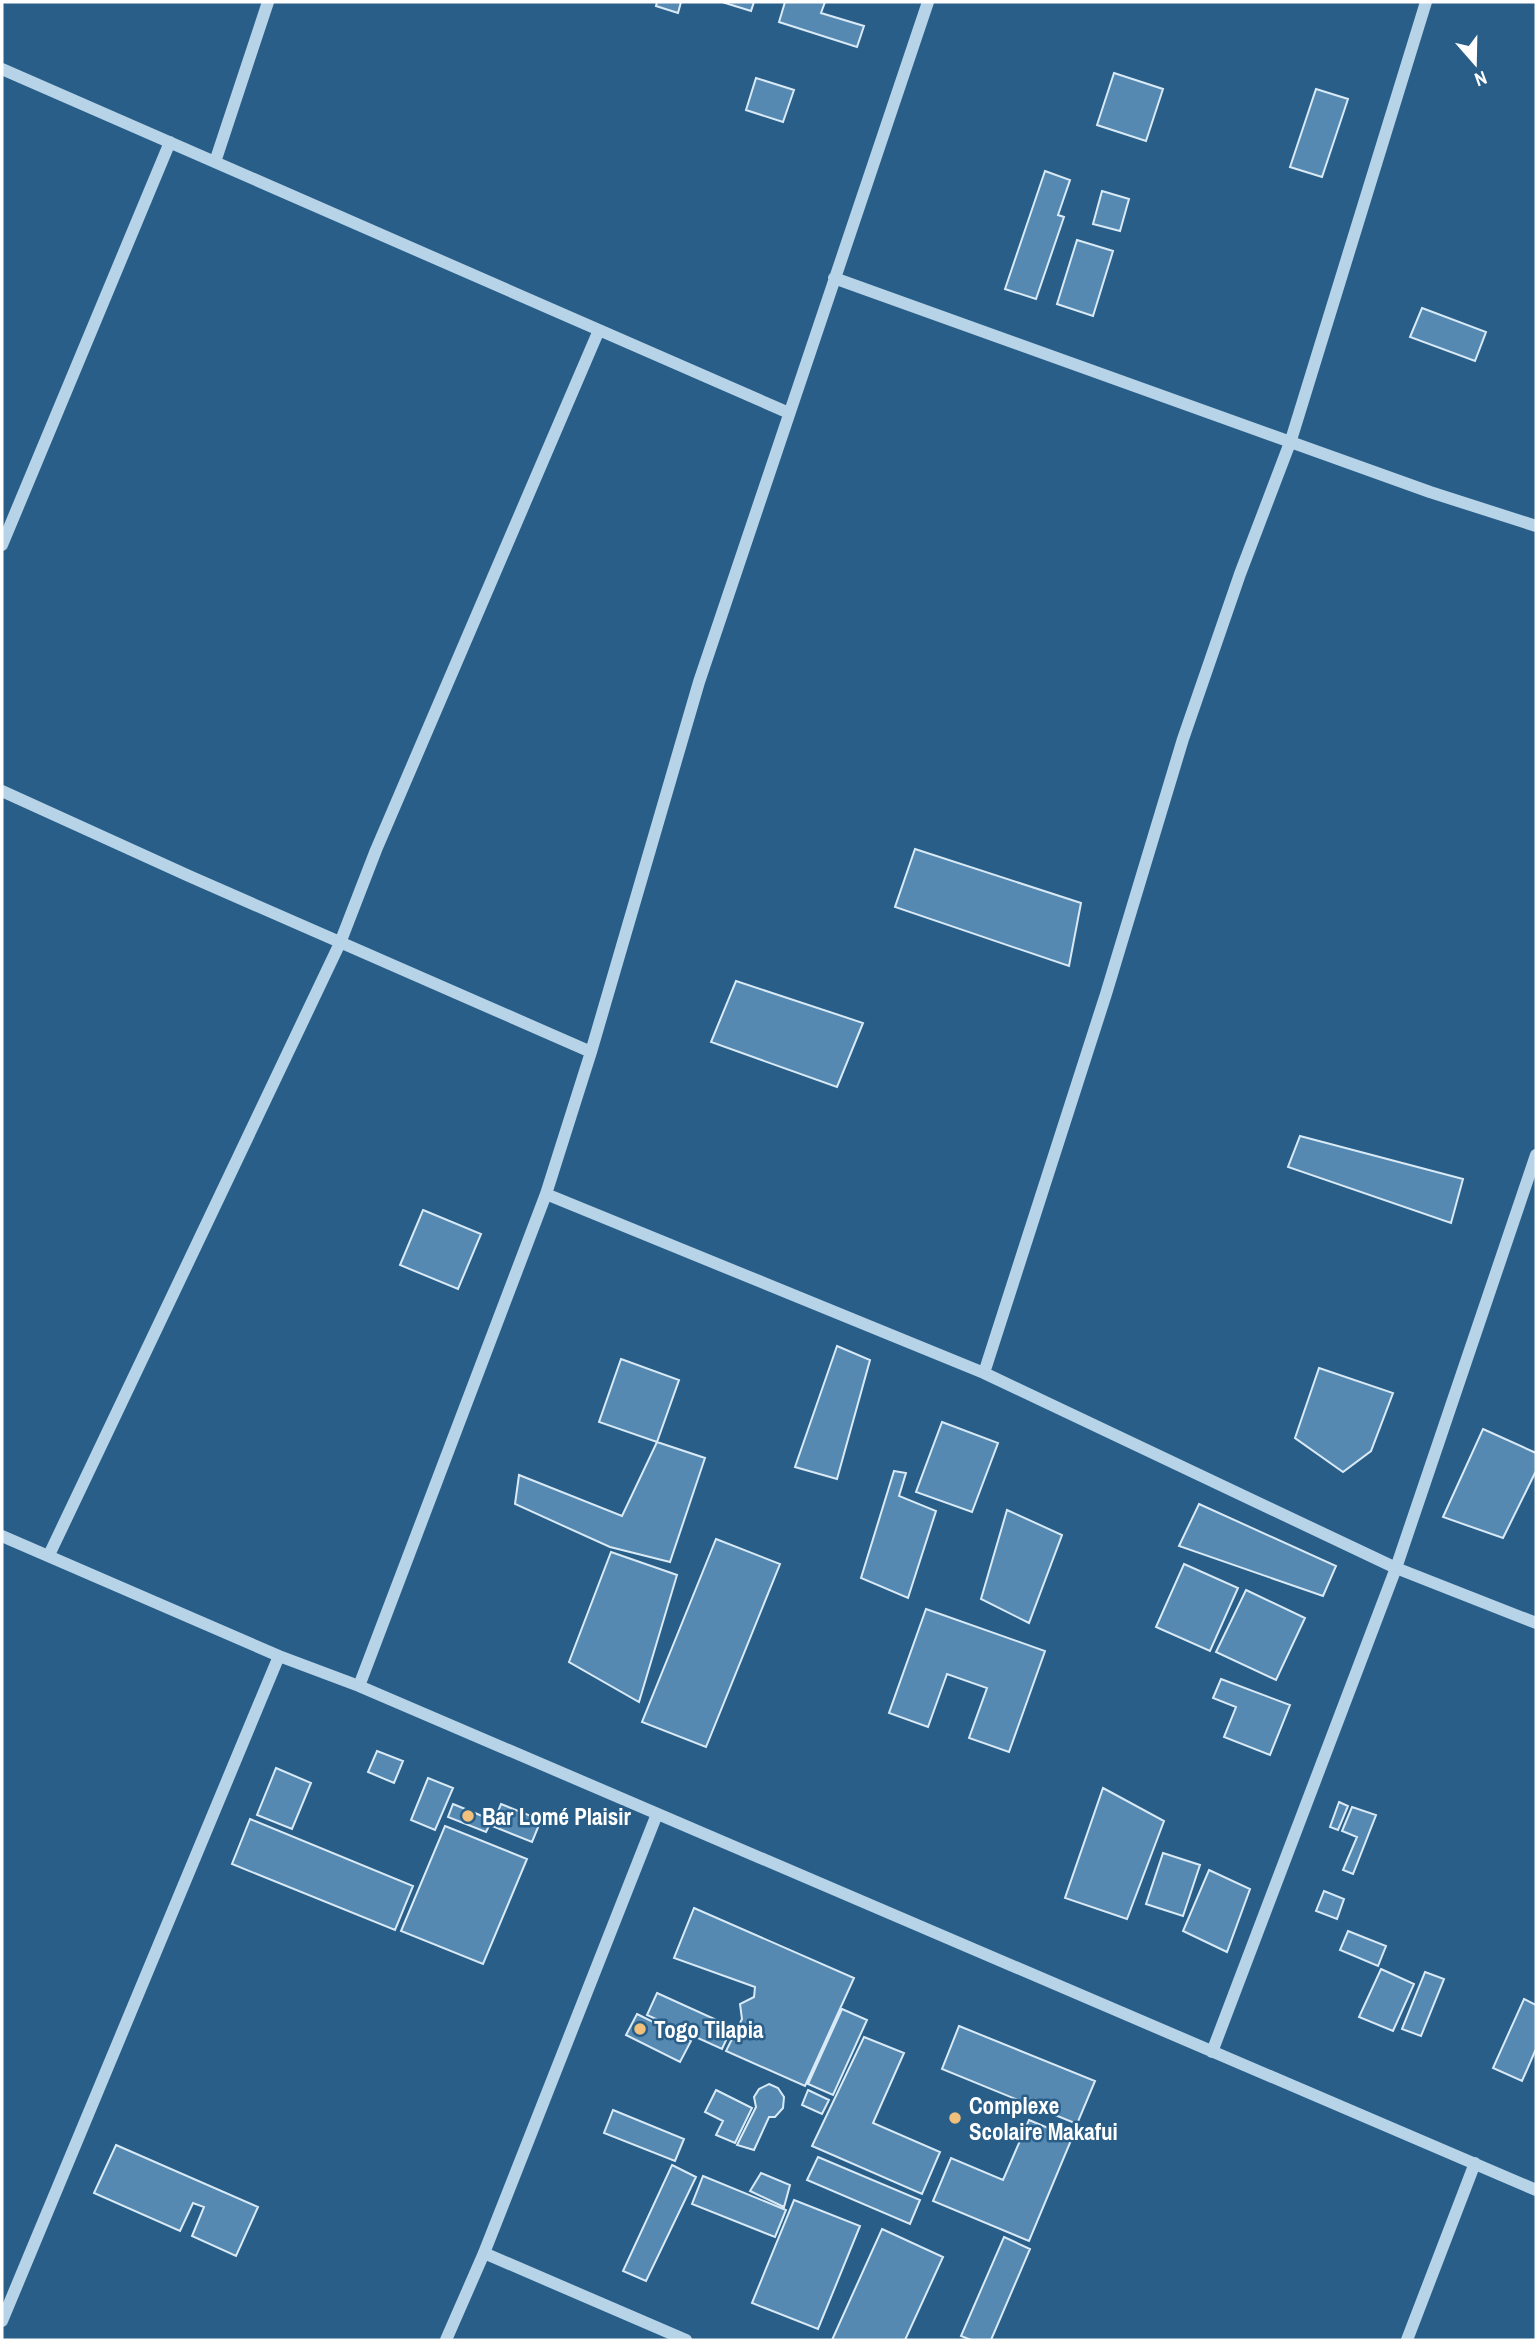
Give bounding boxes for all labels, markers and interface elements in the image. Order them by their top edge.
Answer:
north arrow [1440,28,1510,98]
text: N [1471,65,1491,93]
place label: Bar Lomé Plaisir [482,1801,632,1832]
marker: Bar Lomé Plaisir [460,1808,476,1824]
place label: Togo Tilapia [654,2014,764,2045]
marker: Togo Tilapia [632,2021,648,2037]
place label: Complexe Scolaire Makafui [969,2090,1118,2147]
marker: Complexe Scolaire Makafui [947,2110,963,2126]

